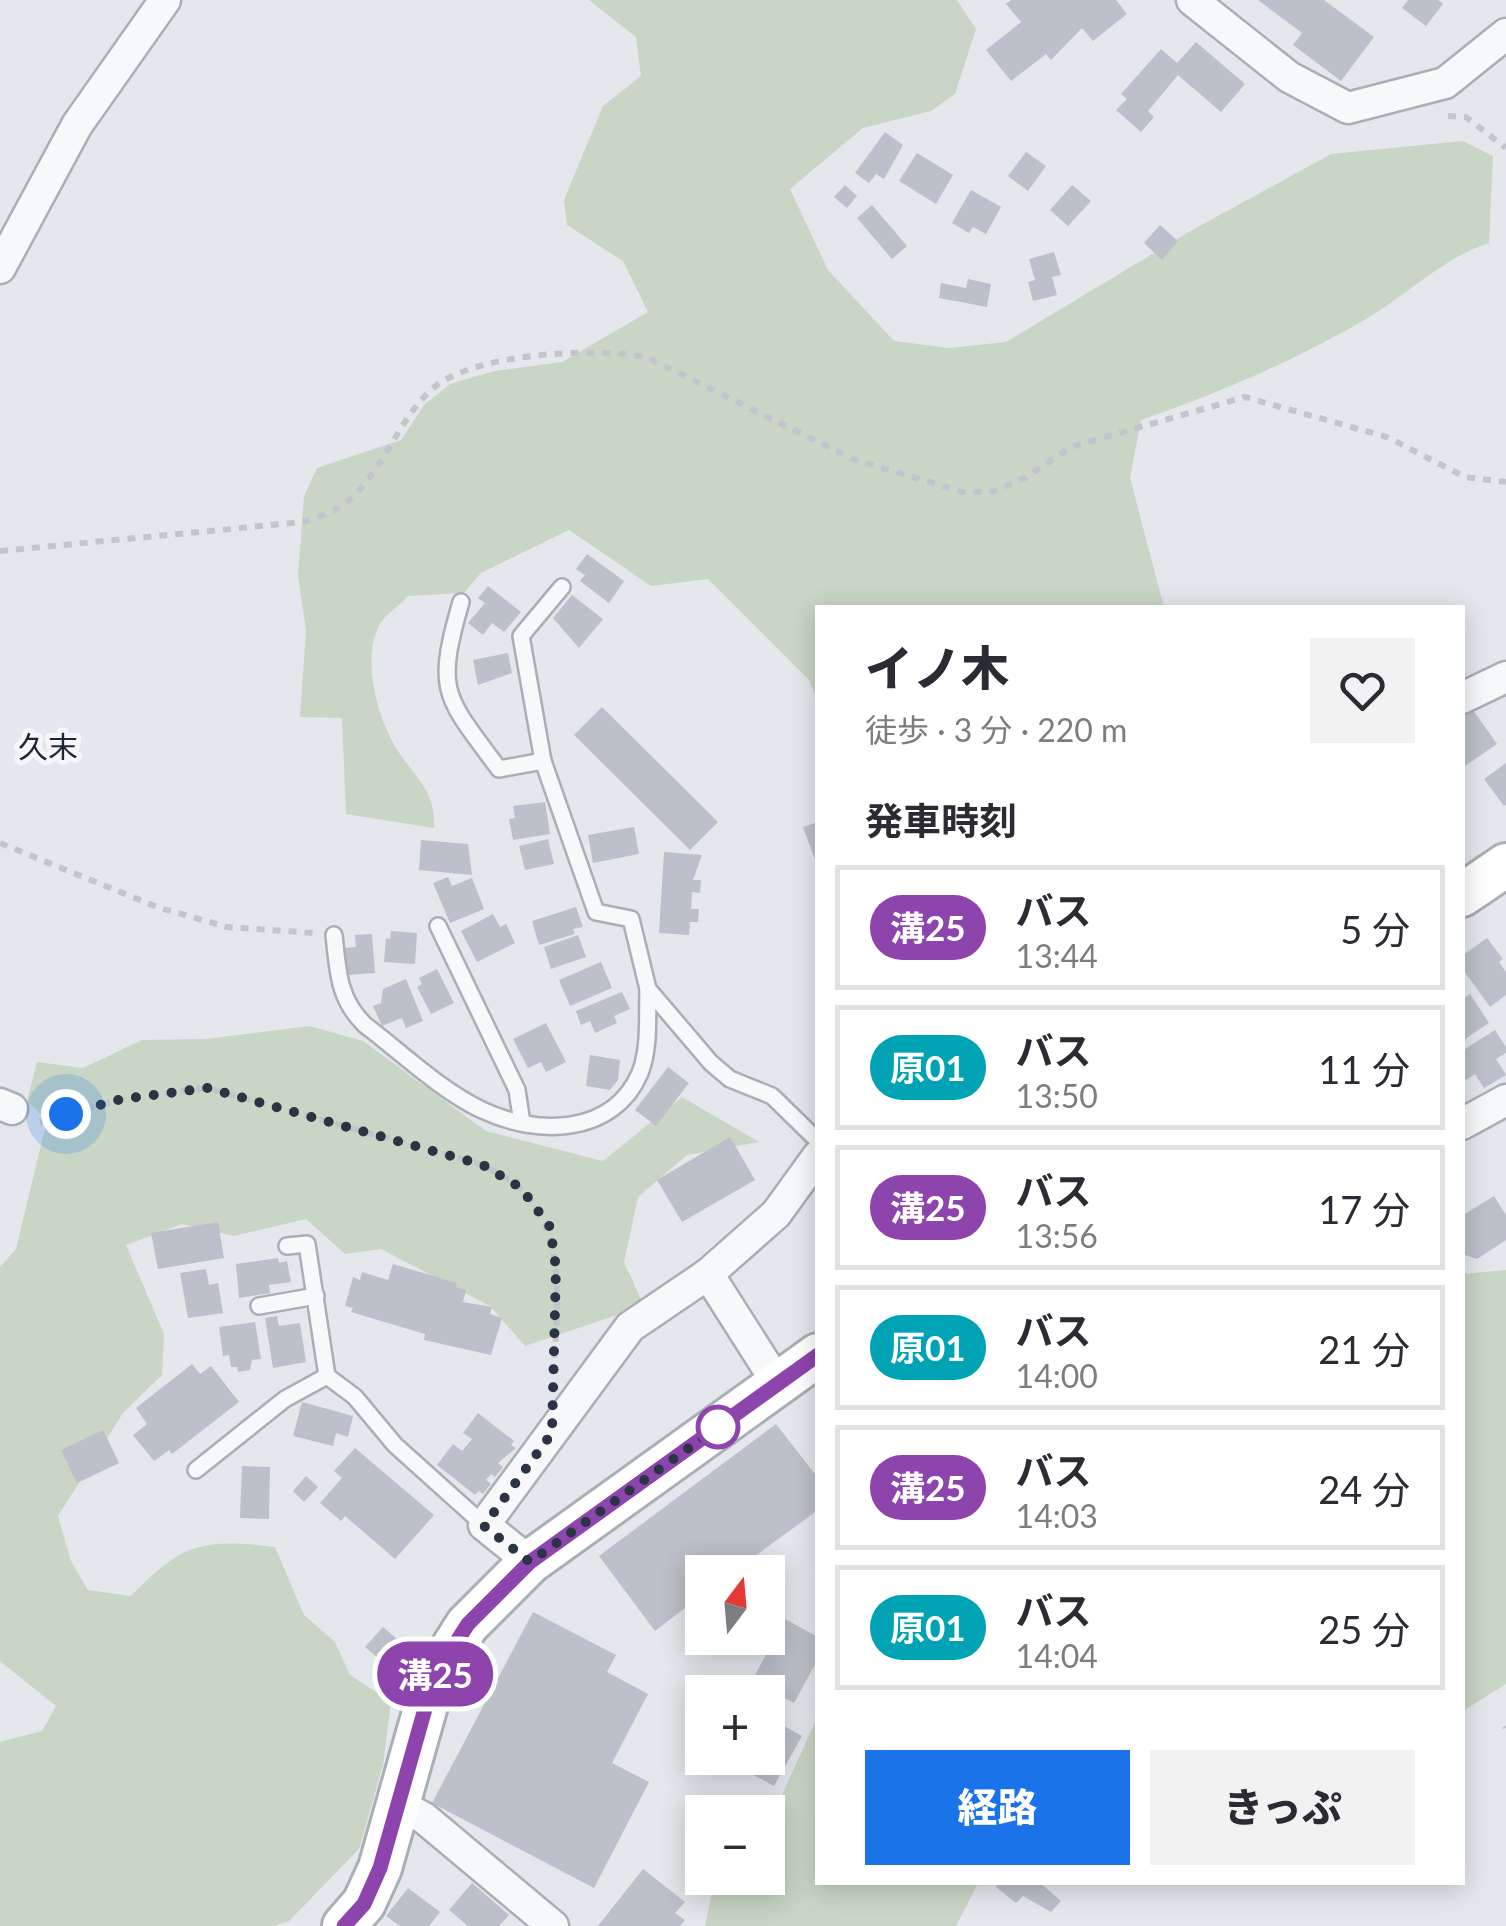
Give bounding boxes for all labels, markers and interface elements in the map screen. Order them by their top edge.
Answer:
button: heart [1310,638,1415,743]
text: イノ木 [865,639,1009,696]
text: 徒歩 · 3 分 · 220 m [865,710,1127,749]
district label: 久末 [18,728,78,764]
text: 発車時刻 [865,797,1017,843]
text: バス [1016,887,1092,933]
text: 溝25 [890,906,966,948]
text: 5 分 [1340,906,1410,952]
text: 13:44 [1016,936,1098,975]
text: バス [1016,1027,1092,1073]
text: 原01 [890,1046,966,1088]
text: 11 分 [1318,1046,1410,1092]
text: 13:50 [1016,1076,1098,1115]
your location [41,1089,91,1139]
text: バス [1016,1167,1092,1213]
text: 溝25 [890,1186,966,1228]
text: 17 分 [1318,1186,1410,1232]
text: 13:56 [1016,1216,1098,1255]
text: バス [1016,1307,1092,1353]
text: 原01 [890,1326,966,1368]
text: 21 分 [1318,1326,1410,1372]
text: 14:00 [1016,1356,1098,1395]
unlabelled marker [697,1406,739,1448]
text: バス [1016,1447,1092,1493]
text: 溝25 [890,1466,966,1508]
text: 24 分 [1318,1466,1410,1512]
text: 14:03 [1016,1496,1098,1535]
north arrow [685,1555,785,1655]
map controls [685,1555,785,1895]
text: バス [1016,1587,1092,1633]
text: 原01 [890,1606,966,1648]
text: 25 分 [1318,1606,1410,1652]
text: 14:04 [1016,1636,1098,1675]
line badge: 溝25 [378,1642,492,1706]
text: 溝25 [397,1653,473,1695]
button: + [685,1675,785,1775]
button: 経路 [865,1750,1130,1865]
button: きっぷ [1150,1750,1415,1865]
button: − [685,1795,785,1895]

